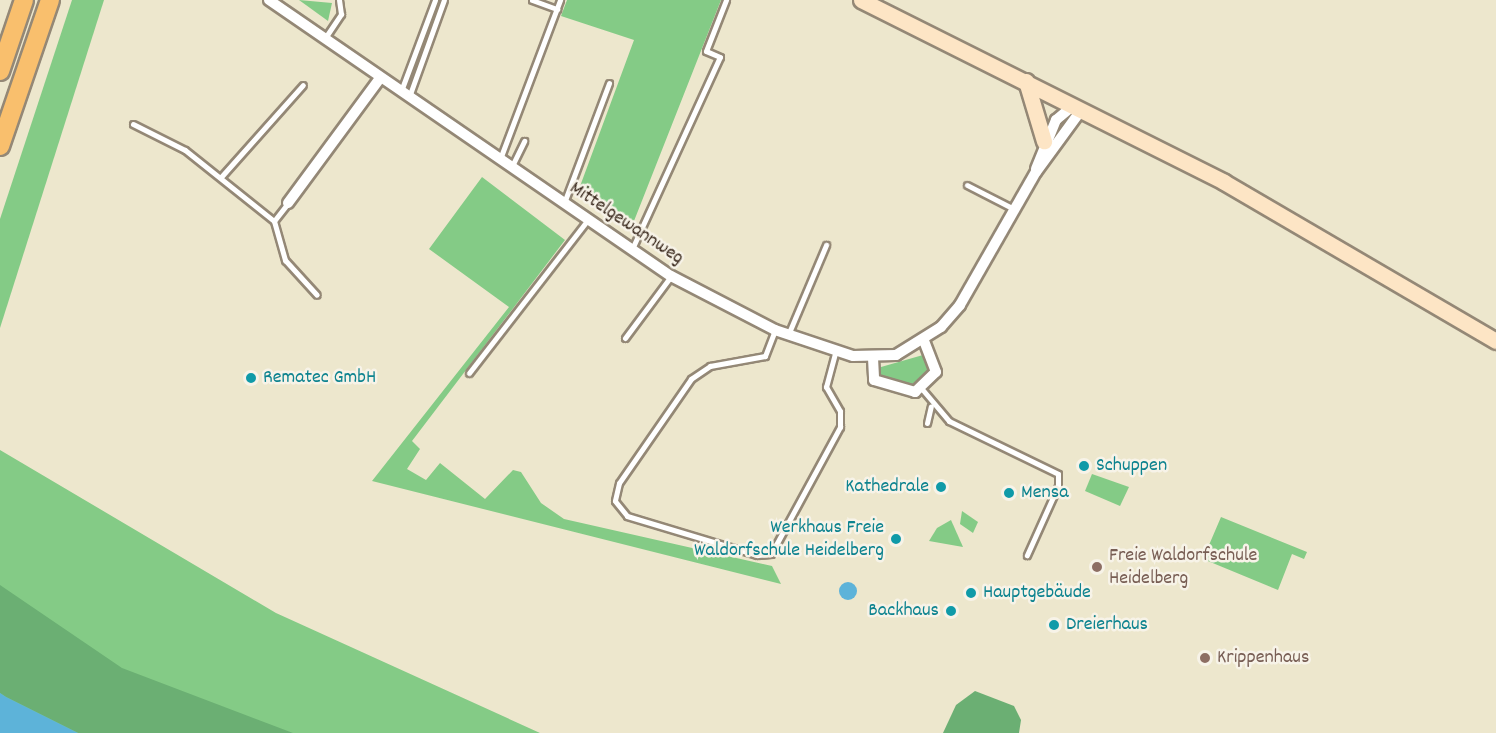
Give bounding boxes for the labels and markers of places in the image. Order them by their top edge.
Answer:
place label: Rematec GmbH [263,366,376,390]
marker: Rematec GmbH [244,371,258,385]
place label: Schuppen [1096,454,1167,478]
marker: Schuppen [1077,459,1091,473]
place label: Kathedrale [845,475,929,499]
marker: Kathedrale [934,480,948,494]
place label: Mensa [1021,481,1069,505]
marker: Mensa [1002,486,1016,500]
place label: Werkhaus Freie Waldorfschule Heidelberg [694,516,884,563]
marker: Werkhaus Freie Waldorfschule Heidelberg [889,532,903,546]
place label: Freie Waldorfschule Heidelberg [1109,544,1257,591]
marker: Freie Waldorfschule Heidelberg [1090,560,1104,574]
place label: Hauptgebäude [983,581,1091,605]
marker: Hauptgebäude [964,586,978,600]
place label: Backhaus [868,599,939,623]
marker: Backhaus [944,604,958,618]
place label: Dreierhaus [1066,613,1148,637]
marker: Dreierhaus [1047,618,1061,632]
place label: Krippenhaus [1217,646,1309,670]
marker: Krippenhaus [1198,651,1212,665]

